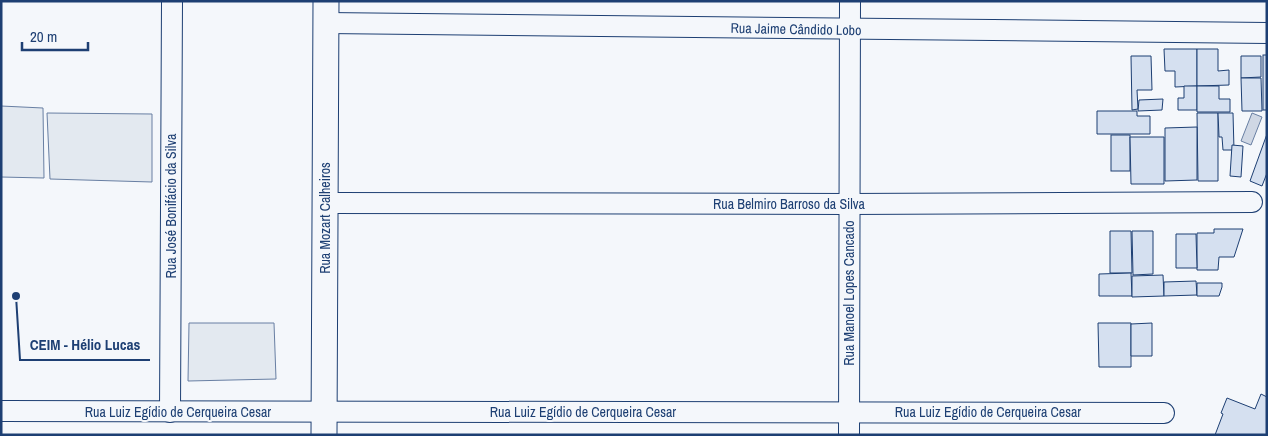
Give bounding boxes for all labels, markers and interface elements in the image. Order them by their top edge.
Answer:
street label: Rua Jaime Cândido Lobo [730,19,862,39]
scale bar [22,20,89,52]
text: 20 m [30,26,57,47]
street label: Rua José Bonifácio da Silva [162,133,180,278]
street label: Rua Mozart Calheiros [316,162,334,274]
street label: Rua Belmiro Barroso da Silva [713,195,866,213]
street label: Rua Manoel Lopes Cancado [840,220,858,366]
callout: CEIM - Hélio Lucas [20,330,150,360]
text: CEIM - Hélio Lucas [30,334,141,355]
street label: Rua Luiz Egídio de Cerqueira Cesar [85,403,271,421]
street label: Rua Luiz Egídio de Cerqueira Cesar [490,403,676,421]
street label: Rua Luiz Egídio de Cerqueira Cesar [895,403,1081,421]

